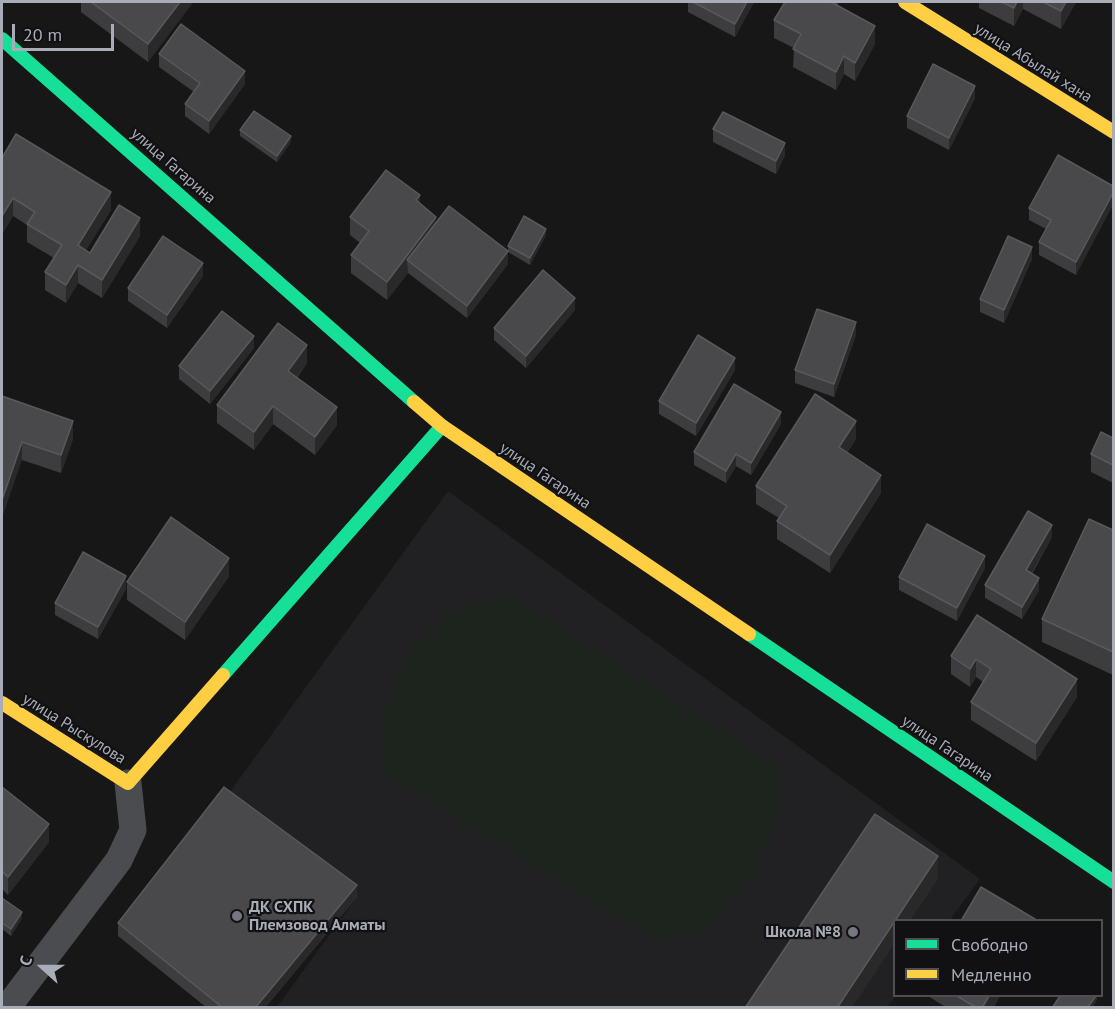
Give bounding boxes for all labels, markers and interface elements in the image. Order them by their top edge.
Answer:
scale bar [15,12,117,50]
street label: улица Абылай хана [971,19,1095,107]
text: 20 m [23,23,62,46]
street label: улица Гагарина [127,124,219,208]
street label: улица Гагарина [496,438,594,514]
street label: улица Рыскулова [19,689,129,769]
street label: улица Гагарина [898,711,996,787]
place label: ДК СХПК Племзовод Алматы [249,897,386,935]
marker: ДК СХПК Племзовод Алматы [230,909,244,923]
legend [893,919,1103,997]
place label: Школа №8 [765,922,841,942]
marker: Школа №8 [846,925,860,939]
text: Свободно [951,933,1028,956]
north arrow [12,937,72,997]
text: С [14,953,36,968]
text: Медленно [951,963,1032,986]

